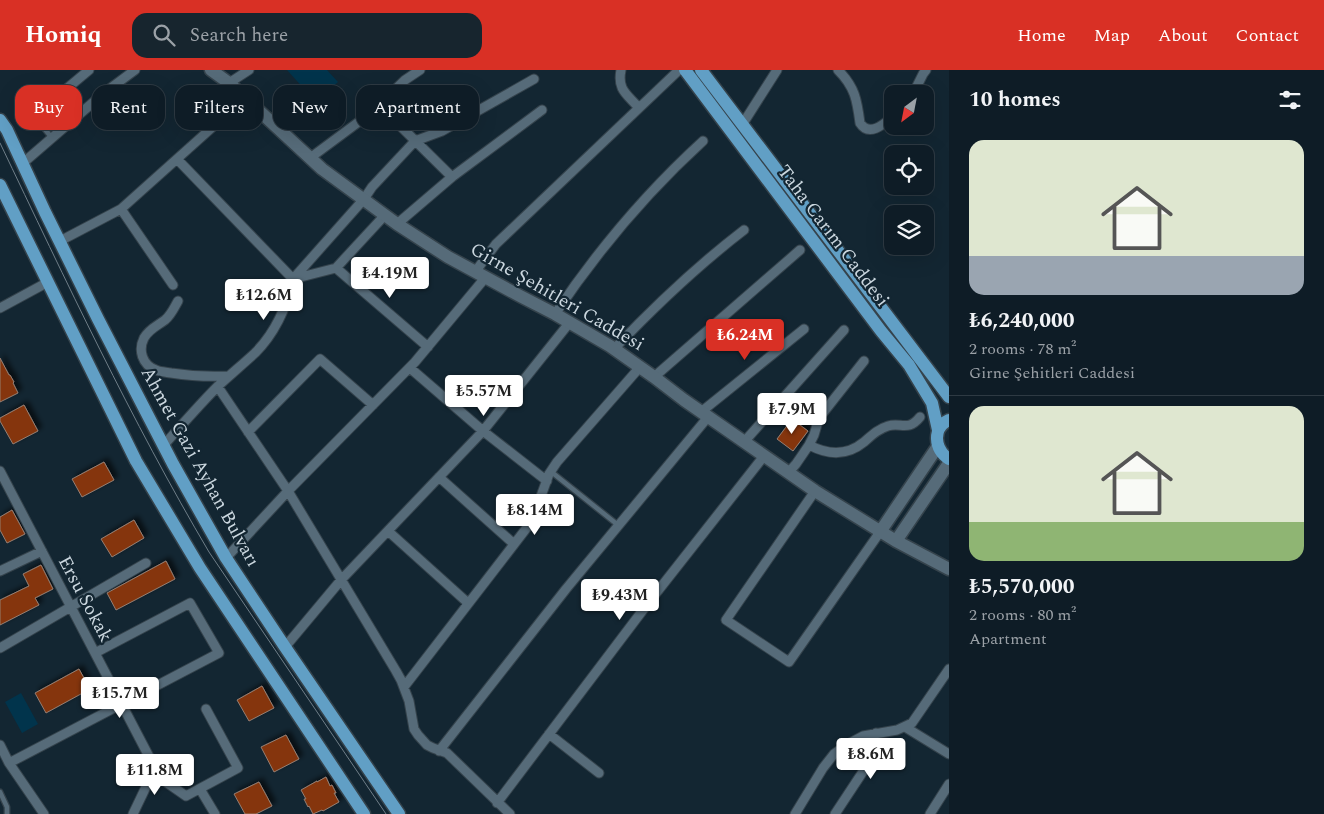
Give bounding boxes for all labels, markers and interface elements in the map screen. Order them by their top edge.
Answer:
search box [132,13,482,58]
text: Homiq [25,17,102,53]
icon: search [150,21,178,49]
text: Search here [190,21,288,50]
text: Home [1017,22,1066,49]
text: Map [1094,22,1130,49]
text: About [1158,22,1208,49]
text: Contact [1236,22,1299,49]
text: 10 homes [969,84,1061,116]
chip: Buy [15,85,82,130]
chip: Rent [92,85,165,130]
chip: Filters [175,85,263,130]
chip: New [273,85,346,130]
chip: Apartment [356,85,479,130]
north arrow [884,85,934,135]
map controls [884,85,934,255]
icon: filters [1276,86,1304,114]
button: locate [884,145,934,195]
street label: Taha Carım Caddesi [770,159,896,313]
icon: home [1092,173,1182,263]
button: layers [884,205,934,255]
street label: Girne Şehitleri Caddesi [464,235,650,359]
pin: ₺4.19M [349,256,431,299]
text: ₺4.19M [362,261,418,285]
pin: ₺12.6M [223,278,305,321]
text: ₺12.6M [236,283,292,307]
text: ₺6,240,000 [969,305,1075,337]
pin: ₺6.24M [704,318,786,361]
text: ₺6.24M [717,323,773,347]
text: 2 rooms · 78 m² [969,337,1076,361]
text: Girne Şehitleri Caddesi [969,361,1135,385]
street label: Ahmet Gazi Ayhan Bulvarı [133,362,267,572]
pin: ₺5.57M [443,374,525,417]
text: ₺5.57M [456,379,512,403]
pin: ₺7.9M [757,392,827,435]
text: ₺7.9M [768,397,816,421]
icon: home [1092,438,1182,528]
pin: ₺8.14M [494,494,576,536]
text: ₺8.14M [507,498,563,522]
street label: Ersu Sokak [50,551,120,648]
text: ₺5,570,000 [969,571,1075,603]
pin: ₺9.43M [579,578,661,621]
text: ₺9.43M [592,583,648,607]
text: 2 rooms · 80 m² [969,603,1076,627]
text: Apartment [969,627,1047,651]
pin: ₺15.7M [79,676,161,719]
text: ₺15.7M [92,681,148,705]
pin: ₺8.6M [836,738,906,780]
text: ₺8.6M [847,742,895,766]
pin: ₺11.8M [114,754,196,796]
text: ₺11.8M [127,758,183,782]

